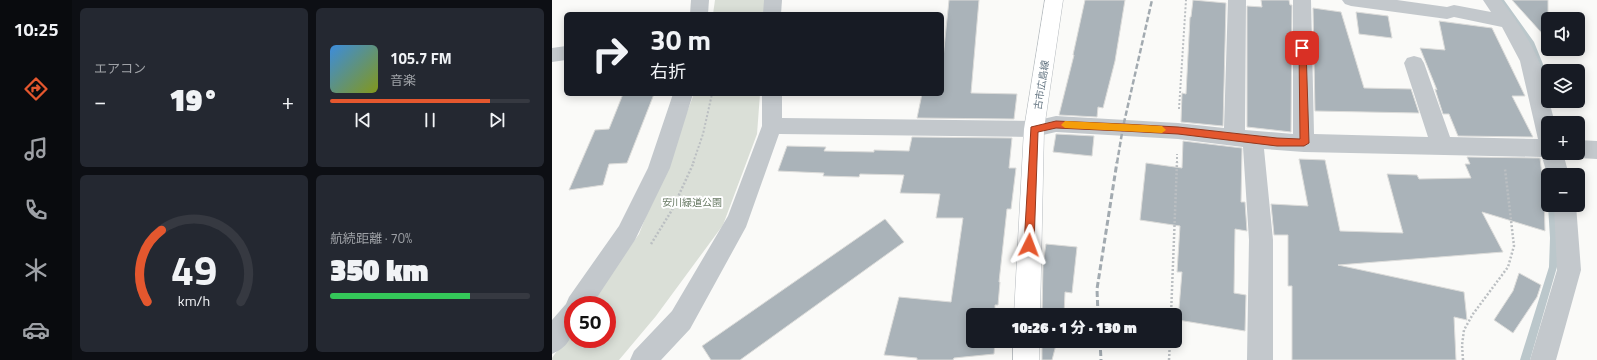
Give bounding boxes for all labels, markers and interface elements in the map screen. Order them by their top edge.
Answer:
map controls [1541,12,1585,212]
button: sound [1541,12,1585,56]
text: 10:25 [14,16,58,43]
text: 30 m [650,18,711,61]
icon: right [584,28,636,80]
pin [1285,31,1319,65]
icon: arrive [1291,37,1313,59]
text: 105.7 FM [390,47,452,70]
text: エアコン [94,58,146,78]
text: 右折 [650,58,686,85]
street label: 古市広島線 [1030,59,1053,111]
button: layers [1541,64,1585,108]
text: 音楽 [390,70,416,90]
icon: directions [22,75,50,103]
text: 19° [169,77,219,123]
text: − [94,84,106,118]
text: + [282,84,294,118]
icon: previous [352,109,374,131]
icon: pause [419,109,441,131]
icon: next [486,109,508,131]
button: + [1541,116,1585,160]
icon: music [22,135,50,163]
button: − [1541,168,1585,212]
park label: 安川緑道公園 [662,195,722,210]
icon: phone [22,196,50,224]
position arrow [1008,224,1050,266]
text: 航続距離 · 70% [330,228,412,248]
text: 49 [171,237,217,300]
text: 350 km [330,247,428,293]
icon: climate [22,256,50,284]
text: km/h [178,289,210,311]
speed limit sign: 50 [564,296,616,348]
icon: car [22,316,50,344]
text: 10:26 · 1 分 · 130 m [1011,316,1137,339]

